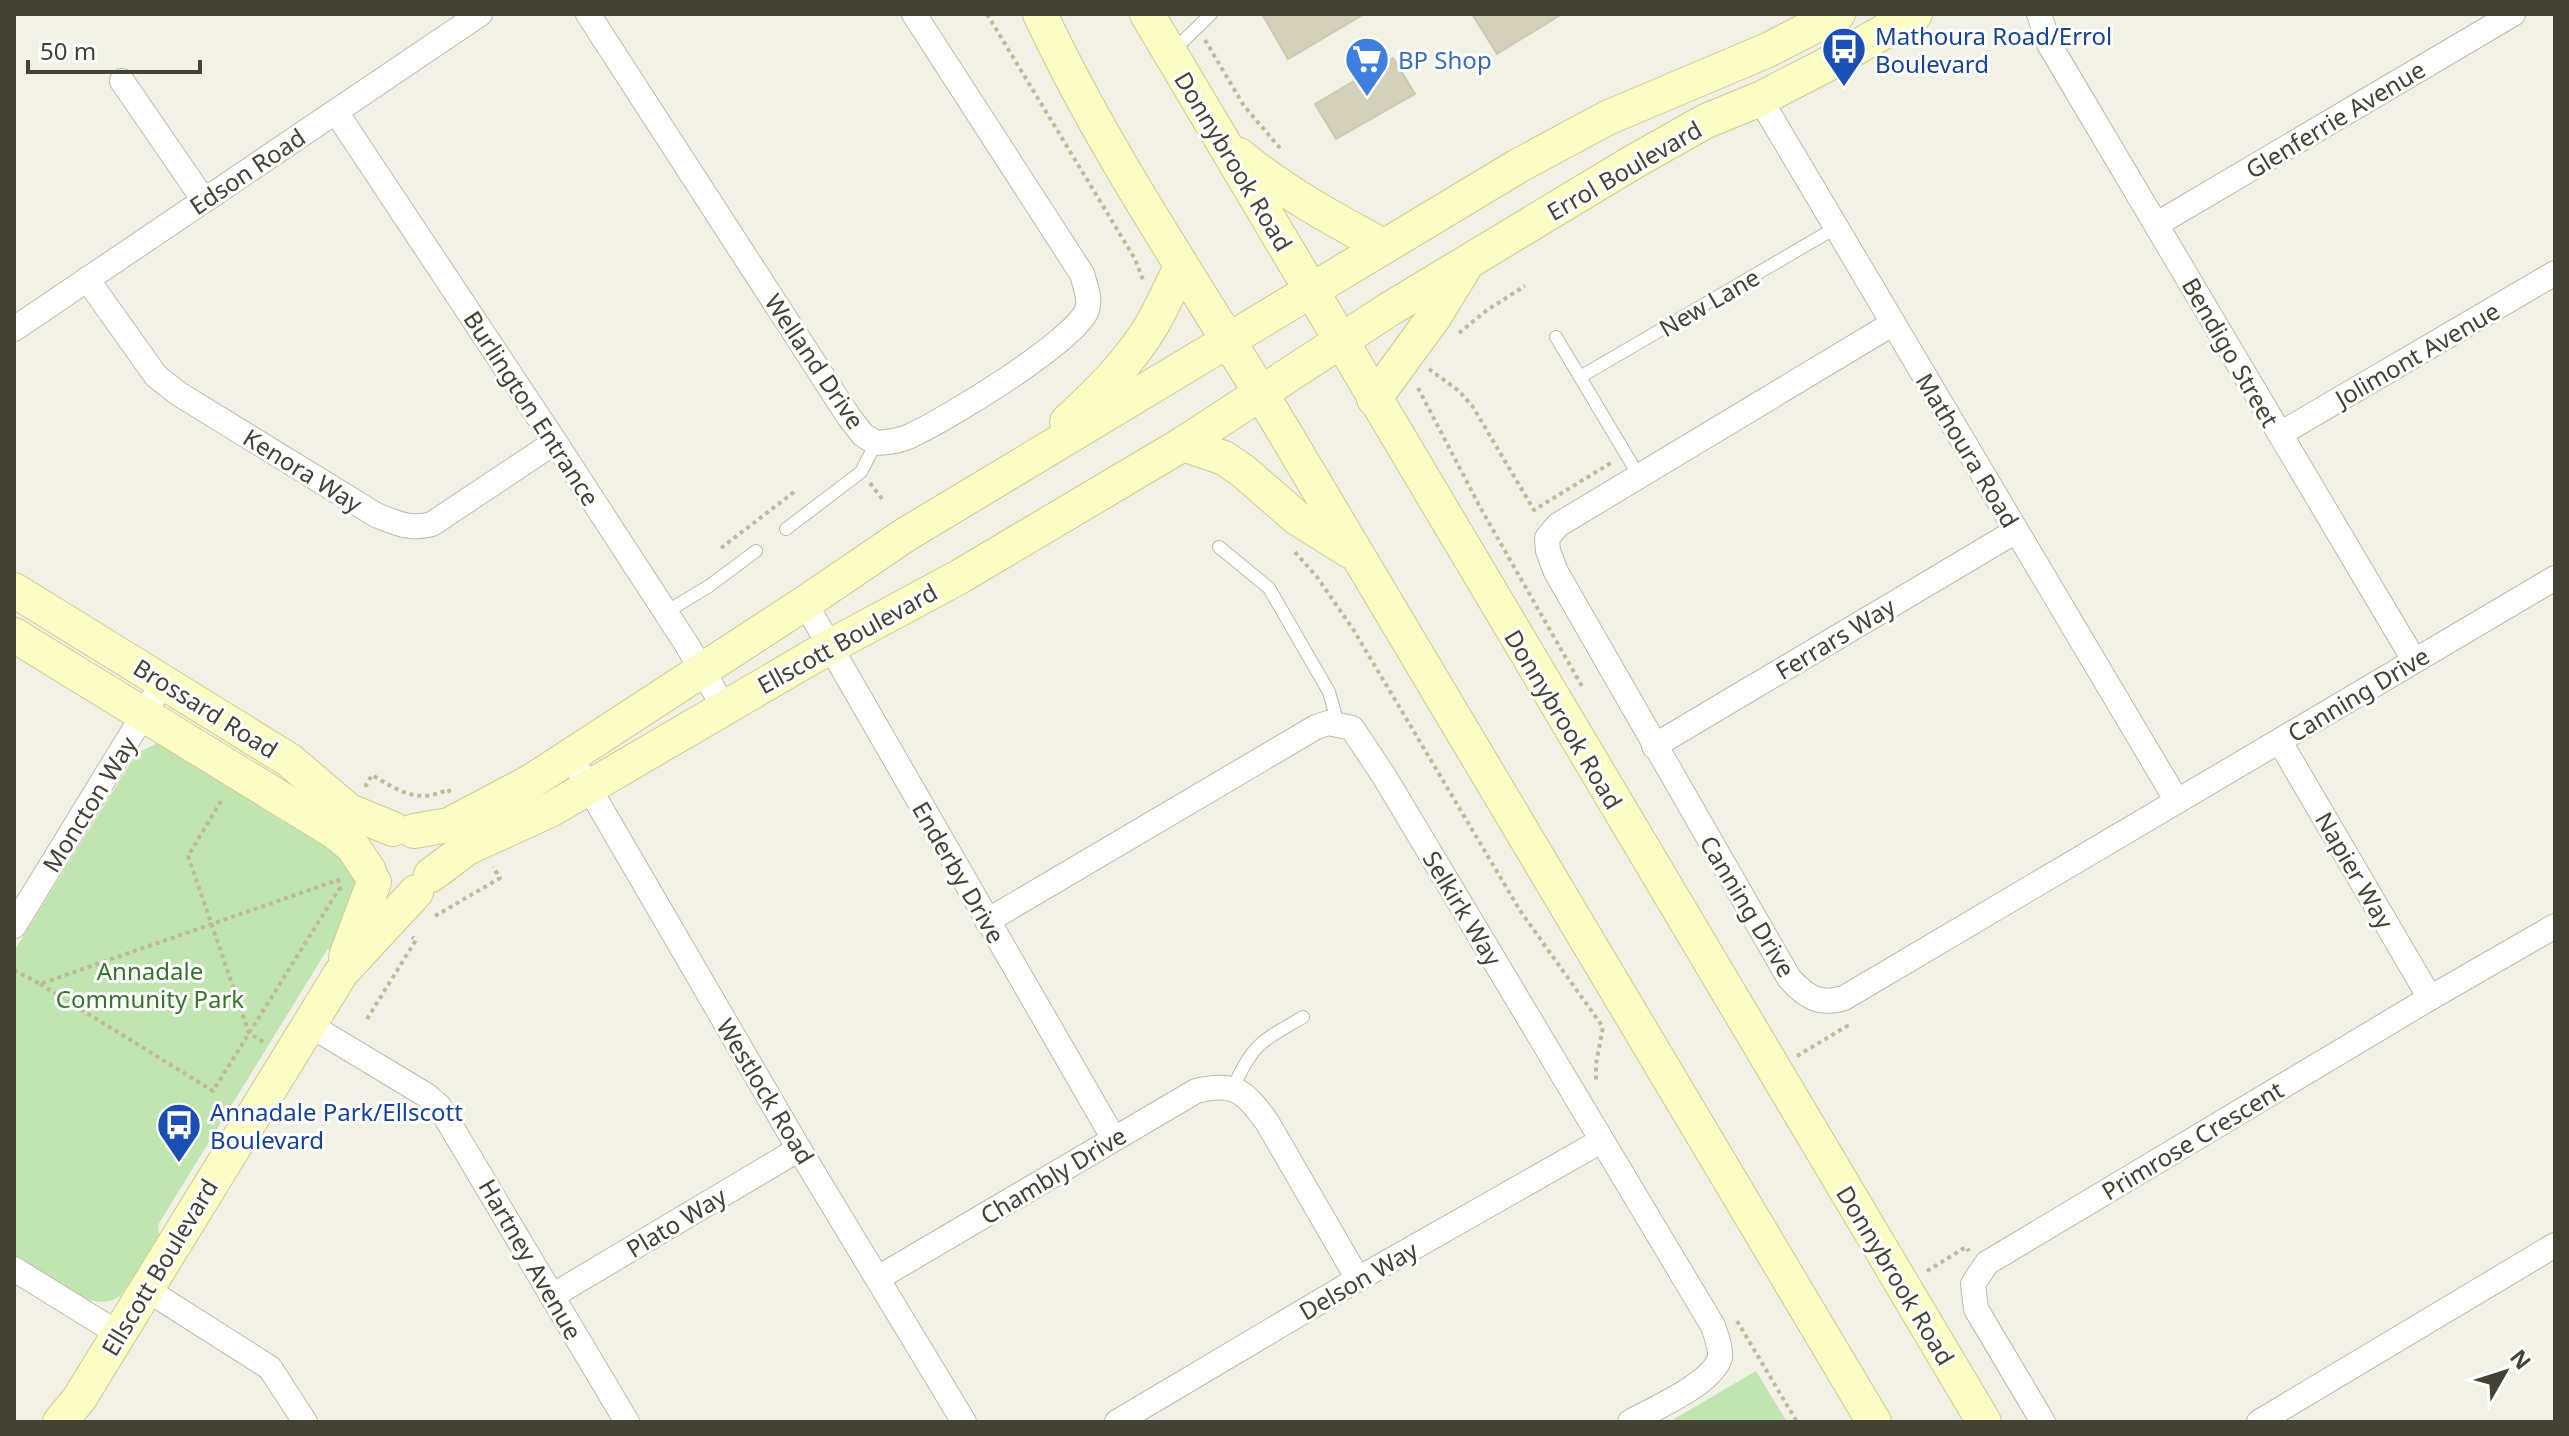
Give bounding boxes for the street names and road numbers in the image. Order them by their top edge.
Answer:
street label: Glenferrie Avenue [2239,52,2431,186]
street label: Donnybrook Road [1167,65,1301,257]
street label: Errol Boulevard [1541,112,1707,228]
street label: Edson Road [183,120,311,222]
street label: New Lane [1653,260,1765,344]
street label: Bendigo Street [2175,271,2287,433]
street label: Welland Drive [758,287,872,435]
street label: Jolimont Avenue [2327,294,2505,415]
street label: Burlington Entrance [457,304,607,512]
street label: Mathoura Road [1909,367,2027,533]
street label: Kenora Way [237,420,369,520]
street label: Ellscott Boulevard [751,575,943,701]
street label: Ferrars Way [1769,589,1902,687]
street label: Donnybrook Road [1497,623,1631,815]
street label: Canning Drive [2281,639,2435,749]
street label: Brossard Road [128,651,284,765]
street label: Moncton Way [34,729,144,878]
street label: Enderby Drive [905,795,1013,949]
street label: Napier Way [2308,806,2402,935]
street label: Canning Drive [1693,829,1803,983]
street label: Selkirk Way [1416,844,1511,972]
street label: Westlock Road [709,1012,823,1170]
street label: Primrose Crescent [2095,1073,2289,1207]
street label: Chambly Drive [974,1118,1132,1232]
street label: Ellscott Boulevard [93,1172,225,1362]
street label: Hartney Avenue [472,1173,590,1345]
street label: Plato Way [620,1179,733,1265]
street label: Donnybrook Road [1829,1179,1963,1371]
street label: Delson Way [1293,1232,1424,1327]

